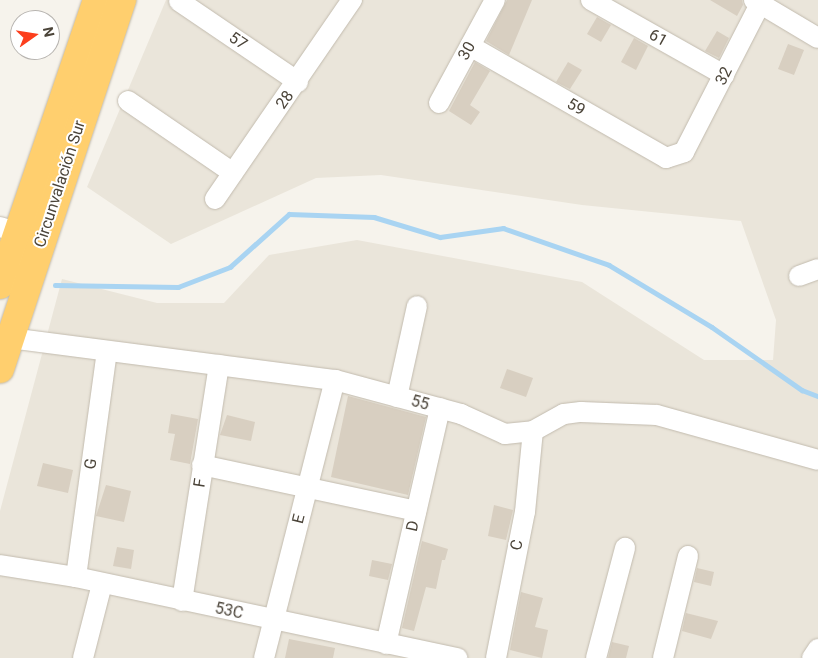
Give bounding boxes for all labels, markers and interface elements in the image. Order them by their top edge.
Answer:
north arrow [10,10,60,60]
text: N [40,25,58,38]
street label: 61 [645,25,671,51]
street label: 57 [225,28,251,54]
street label: 30 [454,38,480,64]
street label: 32 [711,64,737,88]
street label: 28 [272,87,298,113]
street label: 59 [563,94,589,120]
street label: Circunvalación Sur [30,118,90,250]
street label: 55 [409,391,431,415]
street label: G [81,457,101,471]
street label: F [190,477,210,489]
street label: E [289,512,309,526]
street label: D [402,519,424,533]
street label: C [506,538,528,552]
street label: 53C [213,599,245,623]

